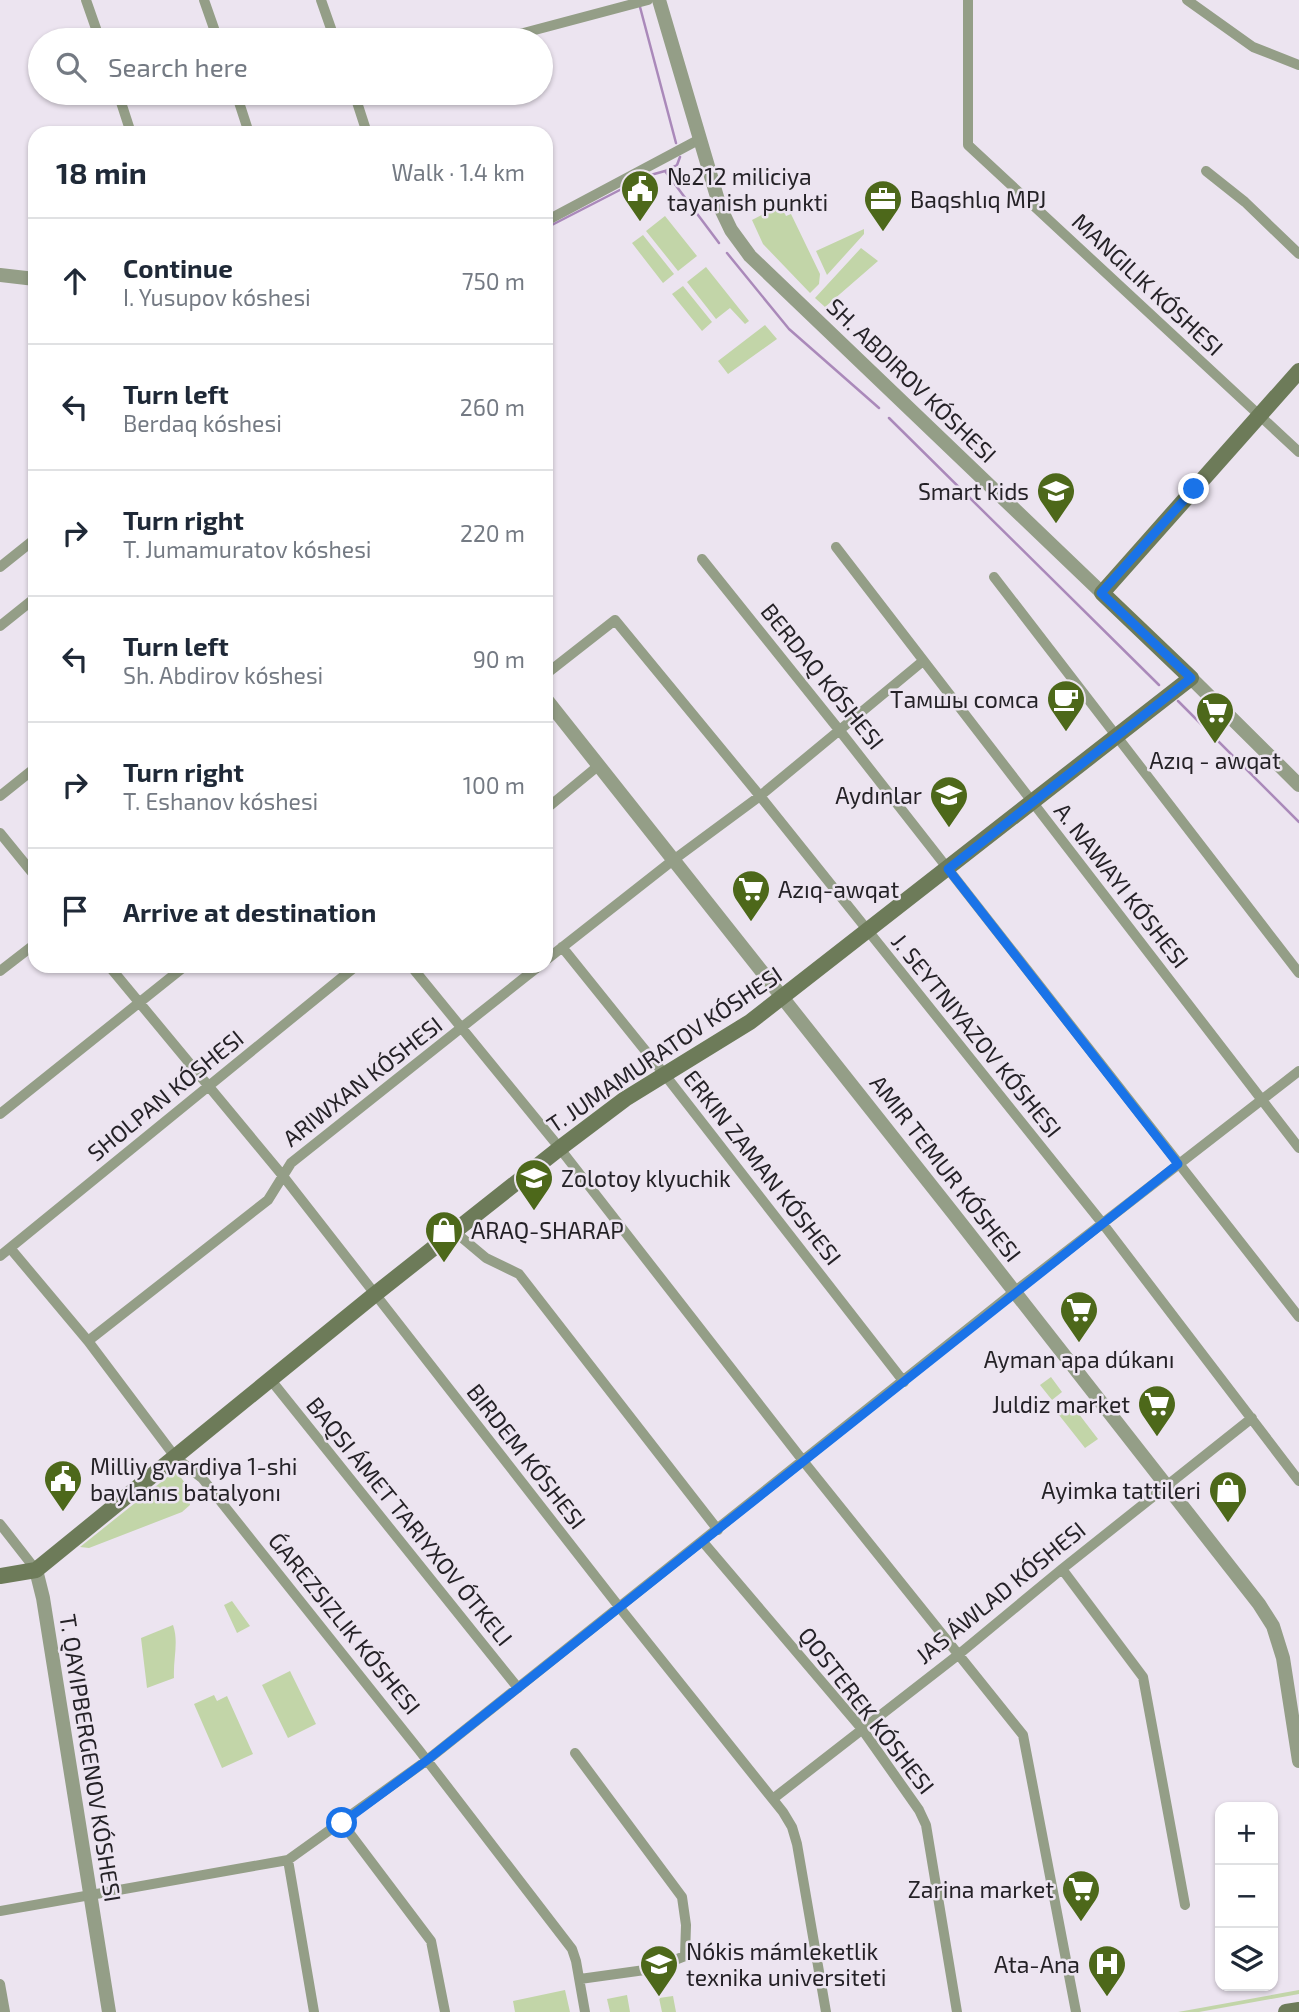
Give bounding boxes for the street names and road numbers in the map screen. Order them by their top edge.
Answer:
street label: MANGILIK KÓSHESI [1067,207,1229,361]
street label: SH. ABDIROV KÓSHESI [822,292,1002,468]
street label: BERDAQ KÓSHESI [756,597,890,755]
street label: A. NAWAYI KÓSHESI [1049,797,1195,973]
street label: J. SEYTNIYAZOV KÓSHESI [886,927,1068,1143]
street label: T. JUMAMURATOV KÓSHESI [541,960,787,1138]
street label: ARIWXAN KÓSHESI [277,1010,447,1152]
street label: SHOLPAN KÓSHESI [81,1024,249,1166]
street label: ERKIN ZAMAN KÓSHESI [678,1064,848,1270]
street label: AMIR TEMUR KÓSHESI [865,1069,1027,1267]
street label: BIRDEM KÓSHESI [462,1378,592,1534]
street label: BAQSI ÁMET TARIYXOV ÓTKELI [301,1391,519,1651]
street label: JAS ÁWLAD KÓSHESI [909,1515,1091,1669]
street label: ǴAREZSIZLIK KÓSHESI [263,1527,427,1719]
street label: T. QAYIPBERGENOV KÓSHESI [54,1612,128,1904]
street label: QOSTEREK KÓSHESI [793,1621,941,1799]

